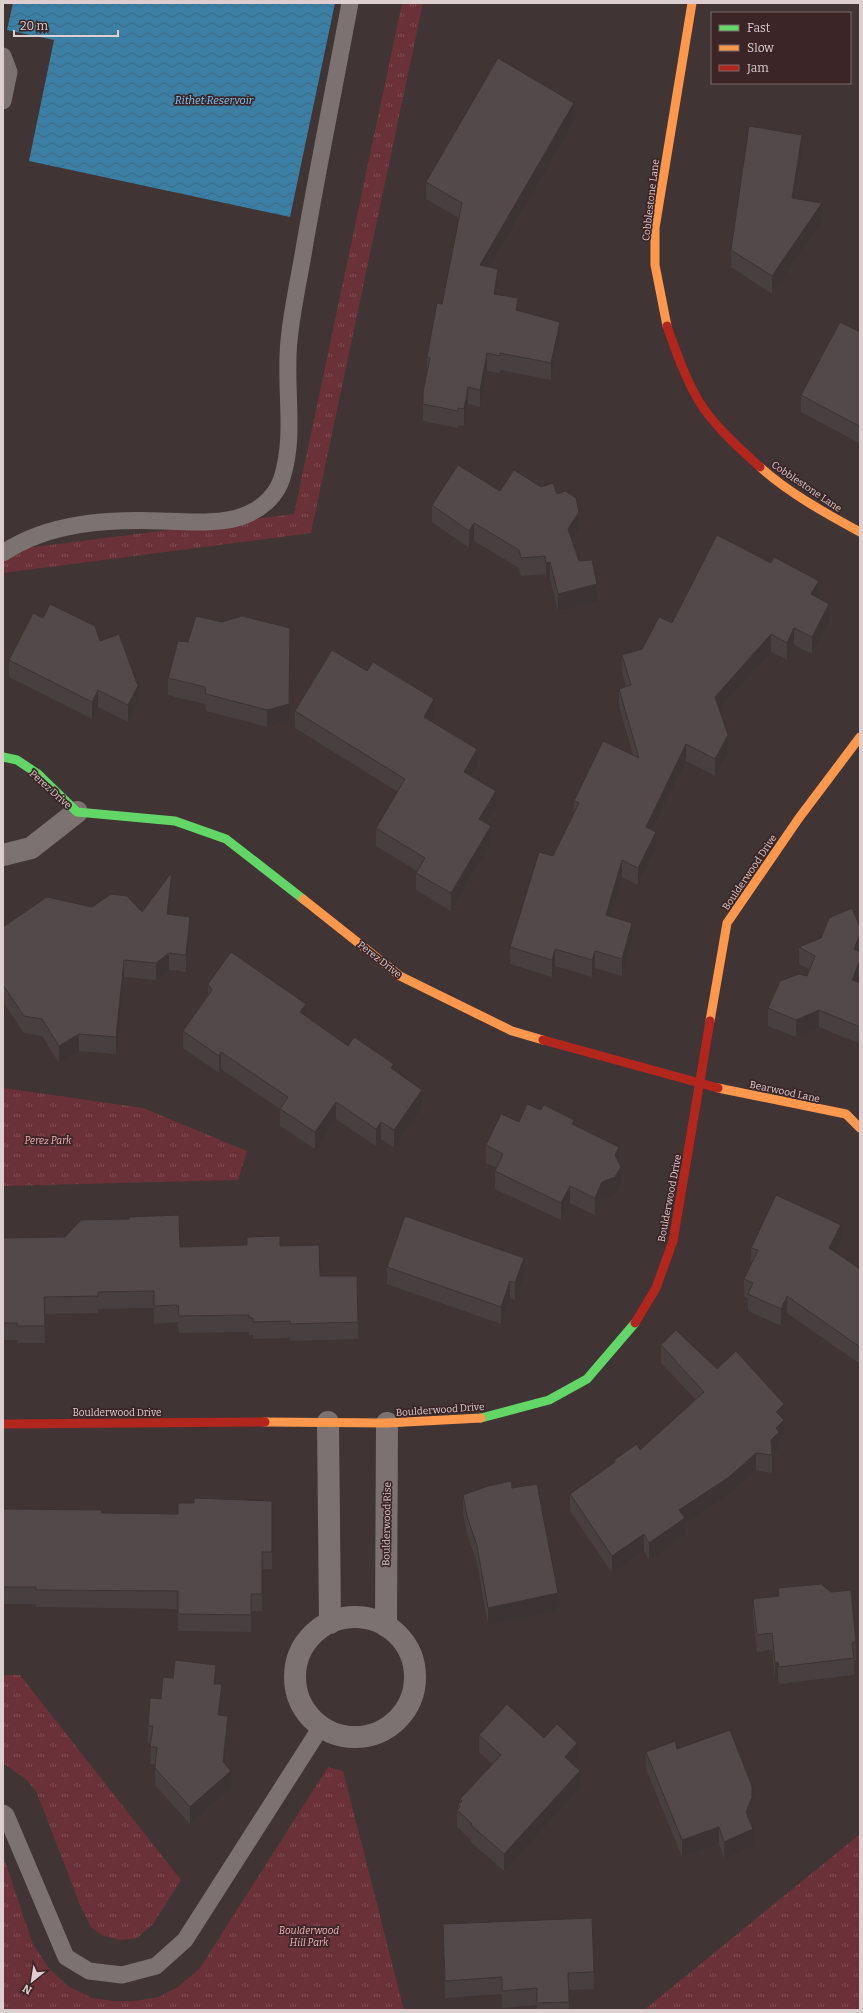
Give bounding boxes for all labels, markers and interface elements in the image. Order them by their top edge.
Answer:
scale bar [14,12,118,38]
legend [711,12,851,84]
text: 20 m [20,19,49,33]
text: Fast [747,21,771,35]
text: Slow [747,41,774,55]
text: Jam [746,61,769,75]
water label: Rithet Reservoir [175,94,254,107]
street label: Cobblestone Lane [640,159,662,242]
street label: Cobblestone Lane [769,459,844,515]
street label: Perez Drive [27,768,74,812]
street label: Boulderwood Drive [720,832,780,913]
street label: Perez Drive [355,939,404,981]
street label: Bearwood Lane [748,1079,821,1105]
park label: Perez Park [24,1135,72,1147]
street label: Boulderwood Drive [656,1153,684,1243]
street label: Boulderwood Drive [395,1401,485,1419]
street label: Boulderwood Drive [73,1407,161,1419]
street label: Boulderwood Rise [380,1482,394,1566]
park label: Boulderwood Hill Park [279,1925,339,1949]
north arrow [12,1961,52,2001]
text: N [20,1981,34,1997]

